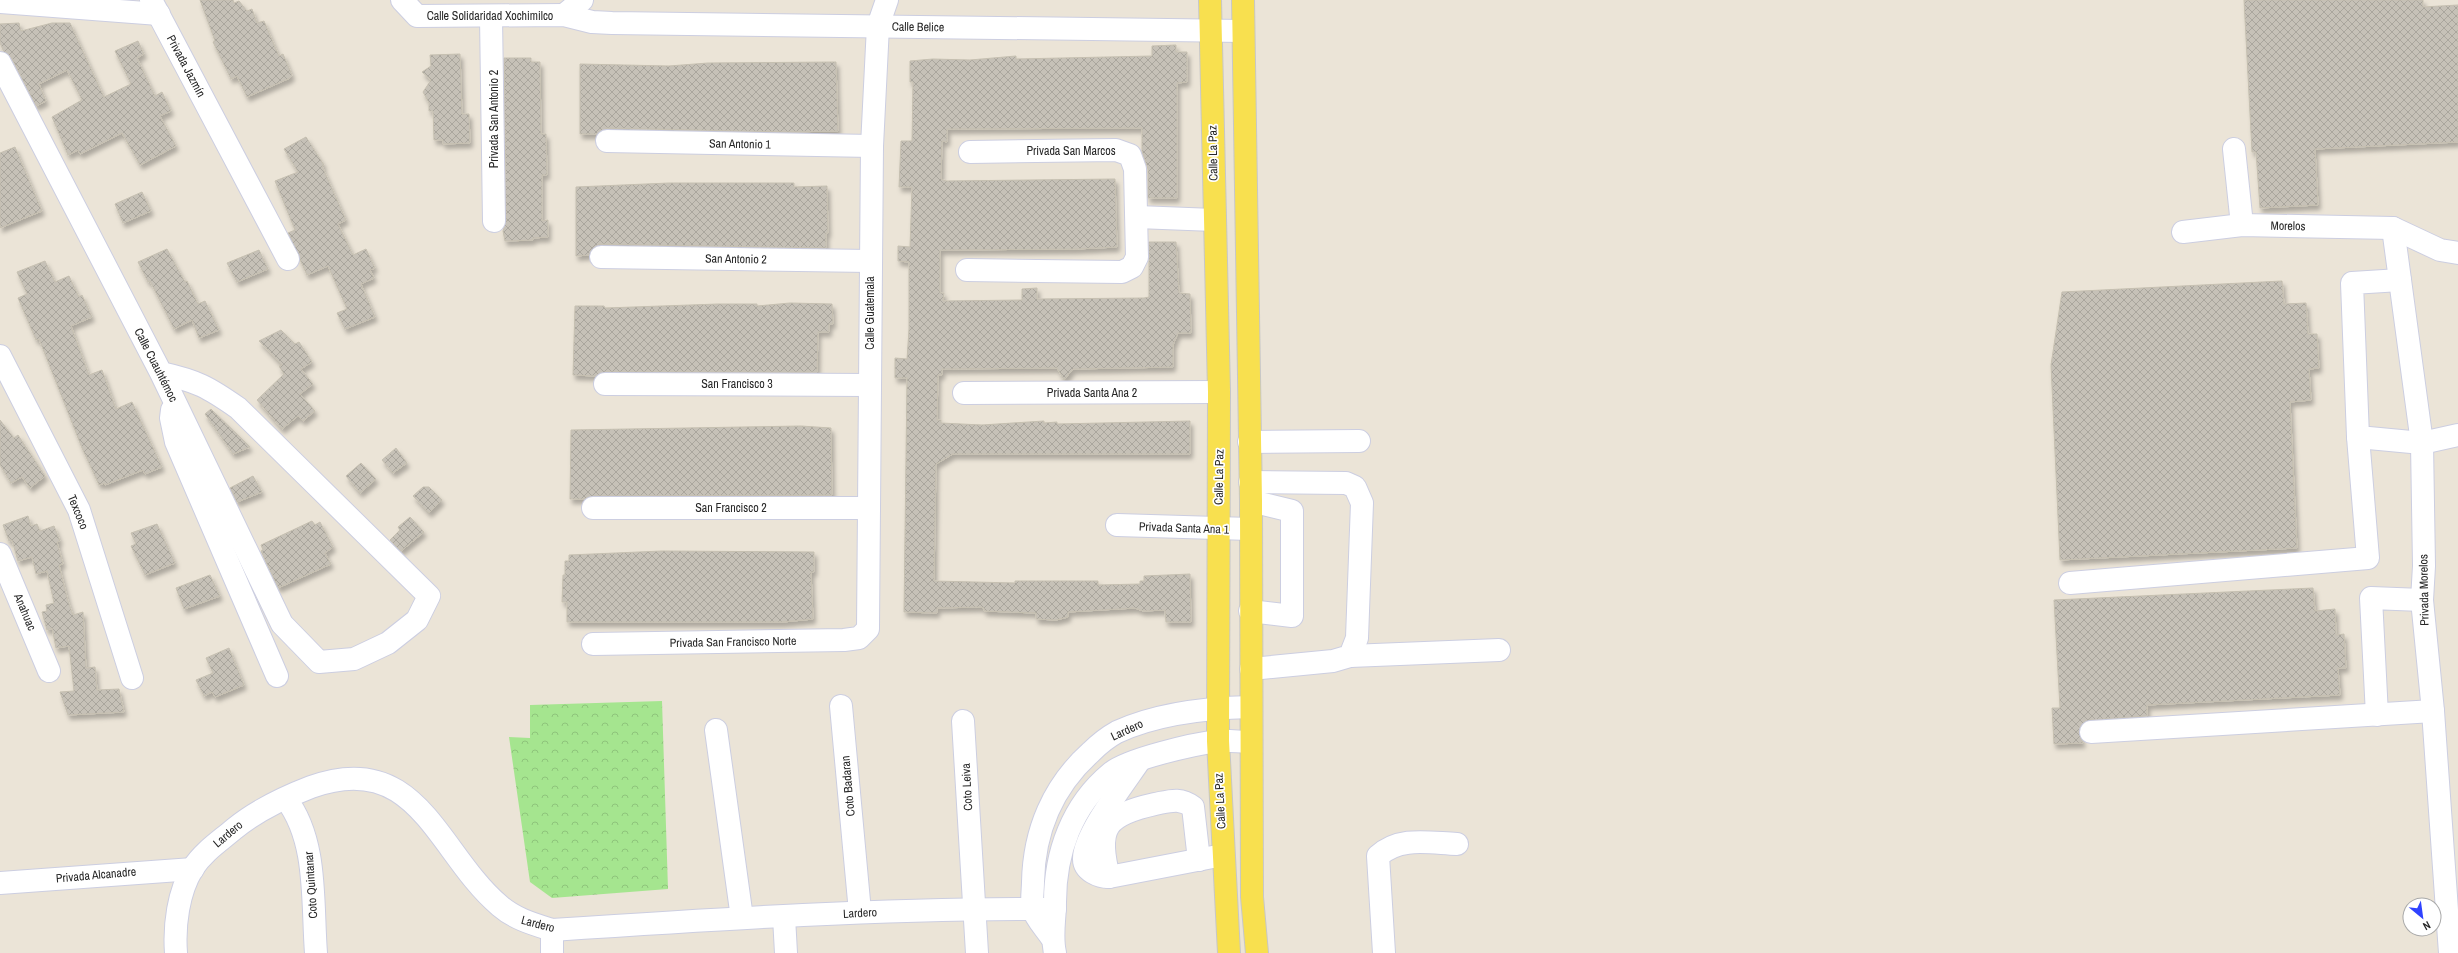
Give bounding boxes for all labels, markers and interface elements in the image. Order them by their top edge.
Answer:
street label: Calle Solidaridad Xochimilco [427,8,553,24]
street label: Calle Belice [892,19,944,35]
street label: Privada Jazmín [163,32,209,100]
street label: Privada San Antonio 2 [486,70,502,168]
street label: Calle La Paz [1205,125,1221,181]
street label: San Antonio 1 [709,135,772,153]
street label: Privada San Marcos [1026,143,1116,159]
street label: Morelos [2270,218,2306,234]
street label: San Antonio 2 [705,250,767,268]
street label: Calle Guatemala [862,276,878,350]
street label: Calle Cuauhtémoc [130,325,182,405]
street label: San Francisco 3 [701,376,773,392]
street label: Privada Santa Ana 2 [1047,385,1137,401]
street label: Calle La Paz [1211,449,1227,505]
street label: Texcoco [64,492,92,532]
street label: San Francisco 2 [695,500,767,516]
street label: Privada Santa Ana 1 [1139,518,1230,538]
street label: Privada Morelos [2415,554,2433,626]
street label: Anahuac [10,590,40,633]
street label: Privada San Francisco Norte [669,633,797,651]
street label: Lardero [1108,716,1146,744]
street label: Coto Badaran [837,755,859,817]
street label: Coto Leiva [958,762,976,811]
street label: Calle La Paz [1211,773,1229,829]
street label: Lardero [210,817,246,851]
street label: Coto Quintanar [301,850,321,919]
street label: Privada Alcanadre [55,864,137,886]
north arrow [2402,897,2442,937]
street label: Lardero [843,904,877,922]
street label: Lardero [520,912,556,936]
text: N [2421,918,2433,933]

